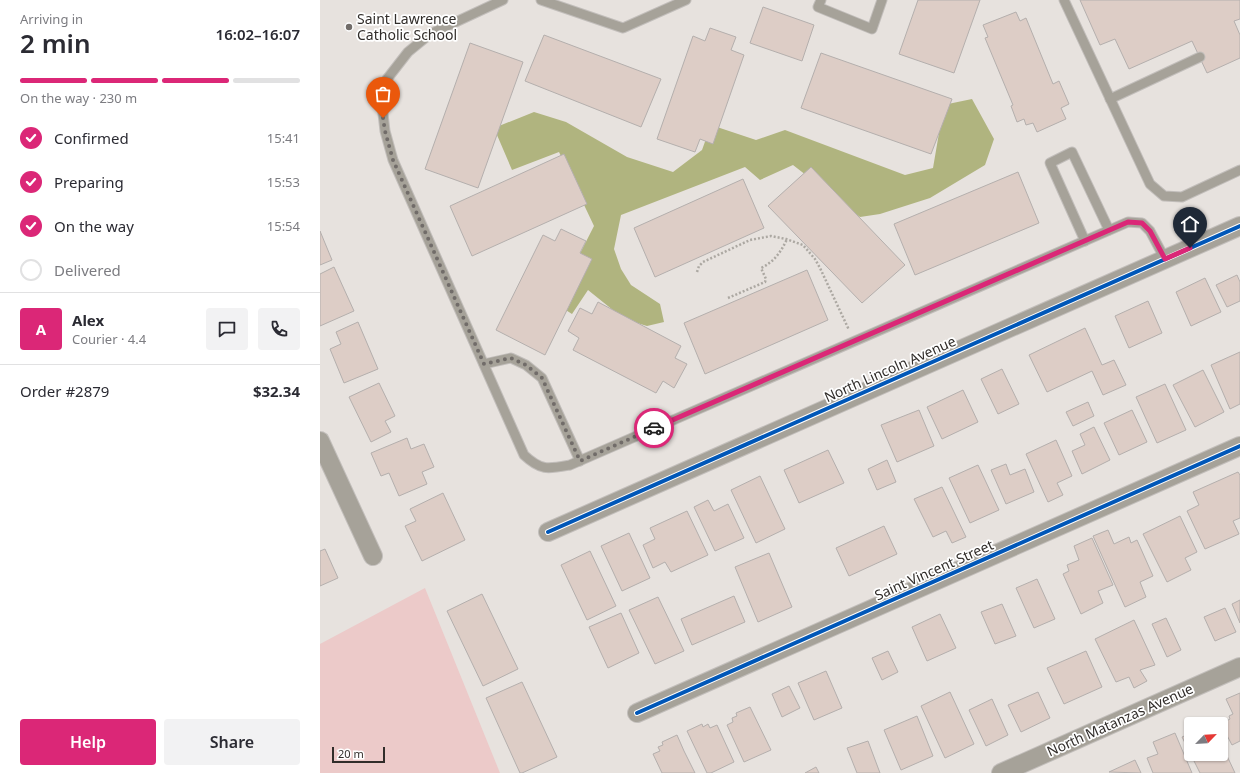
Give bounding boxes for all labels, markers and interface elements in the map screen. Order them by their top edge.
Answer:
place label: Saint Lawrence Catholic School [357,9,457,44]
text: Arriving in [20,10,83,28]
marker: Saint Lawrence Catholic School [344,22,354,32]
text: 16:02–16:07 [216,24,300,44]
text: 2 min [20,25,91,61]
pin [366,77,400,118]
icon: bag [372,83,394,105]
text: On the way · 230 m [20,89,137,107]
icon: check [20,127,42,149]
text: Confirmed [54,128,129,148]
text: 15:41 [267,129,300,147]
icon: check [20,171,42,193]
text: Preparing [54,172,124,192]
text: 15:53 [267,173,300,191]
pin [1173,207,1207,248]
icon: home [1179,213,1201,235]
icon: check [20,215,42,237]
text: On the way [54,216,134,236]
text: 15:54 [267,217,300,235]
text: Delivered [54,260,121,280]
button: chat [206,308,248,350]
button: phone [258,308,300,350]
text: Alex [72,310,104,330]
text: A [36,319,46,339]
text: Courier · 4.4 [72,330,146,348]
street label: North Lincoln Avenue [821,331,959,406]
text: Order #2879 [20,381,109,401]
text: $32.34 [253,381,300,401]
courier [634,408,674,448]
icon: car [643,417,665,439]
street label: Saint Vincent Street [871,535,996,604]
street label: North Matanzas Avenue [1044,679,1196,760]
north arrow [1184,717,1228,761]
map controls [1184,717,1228,761]
button: Help [20,719,156,765]
button: Share [164,719,300,765]
scale bar [332,745,385,764]
text: 20 m [338,746,364,761]

